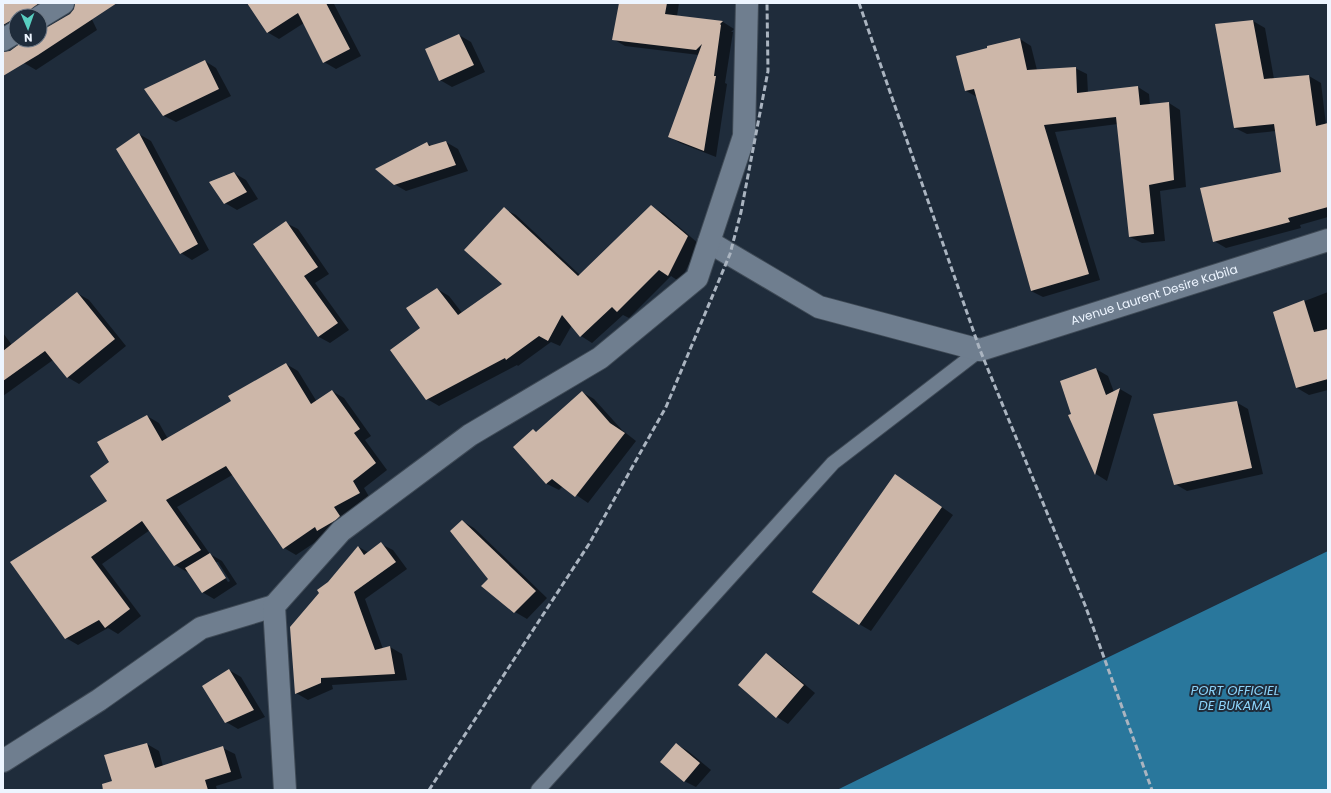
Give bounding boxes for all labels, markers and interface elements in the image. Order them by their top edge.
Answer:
north arrow [8,8,48,48]
text: N [24,30,33,46]
street label: Avenue Laurent Desire Kabila [1068,260,1240,329]
water label: PORT OFFICIEL DE BUKAMA [1191,681,1279,715]

